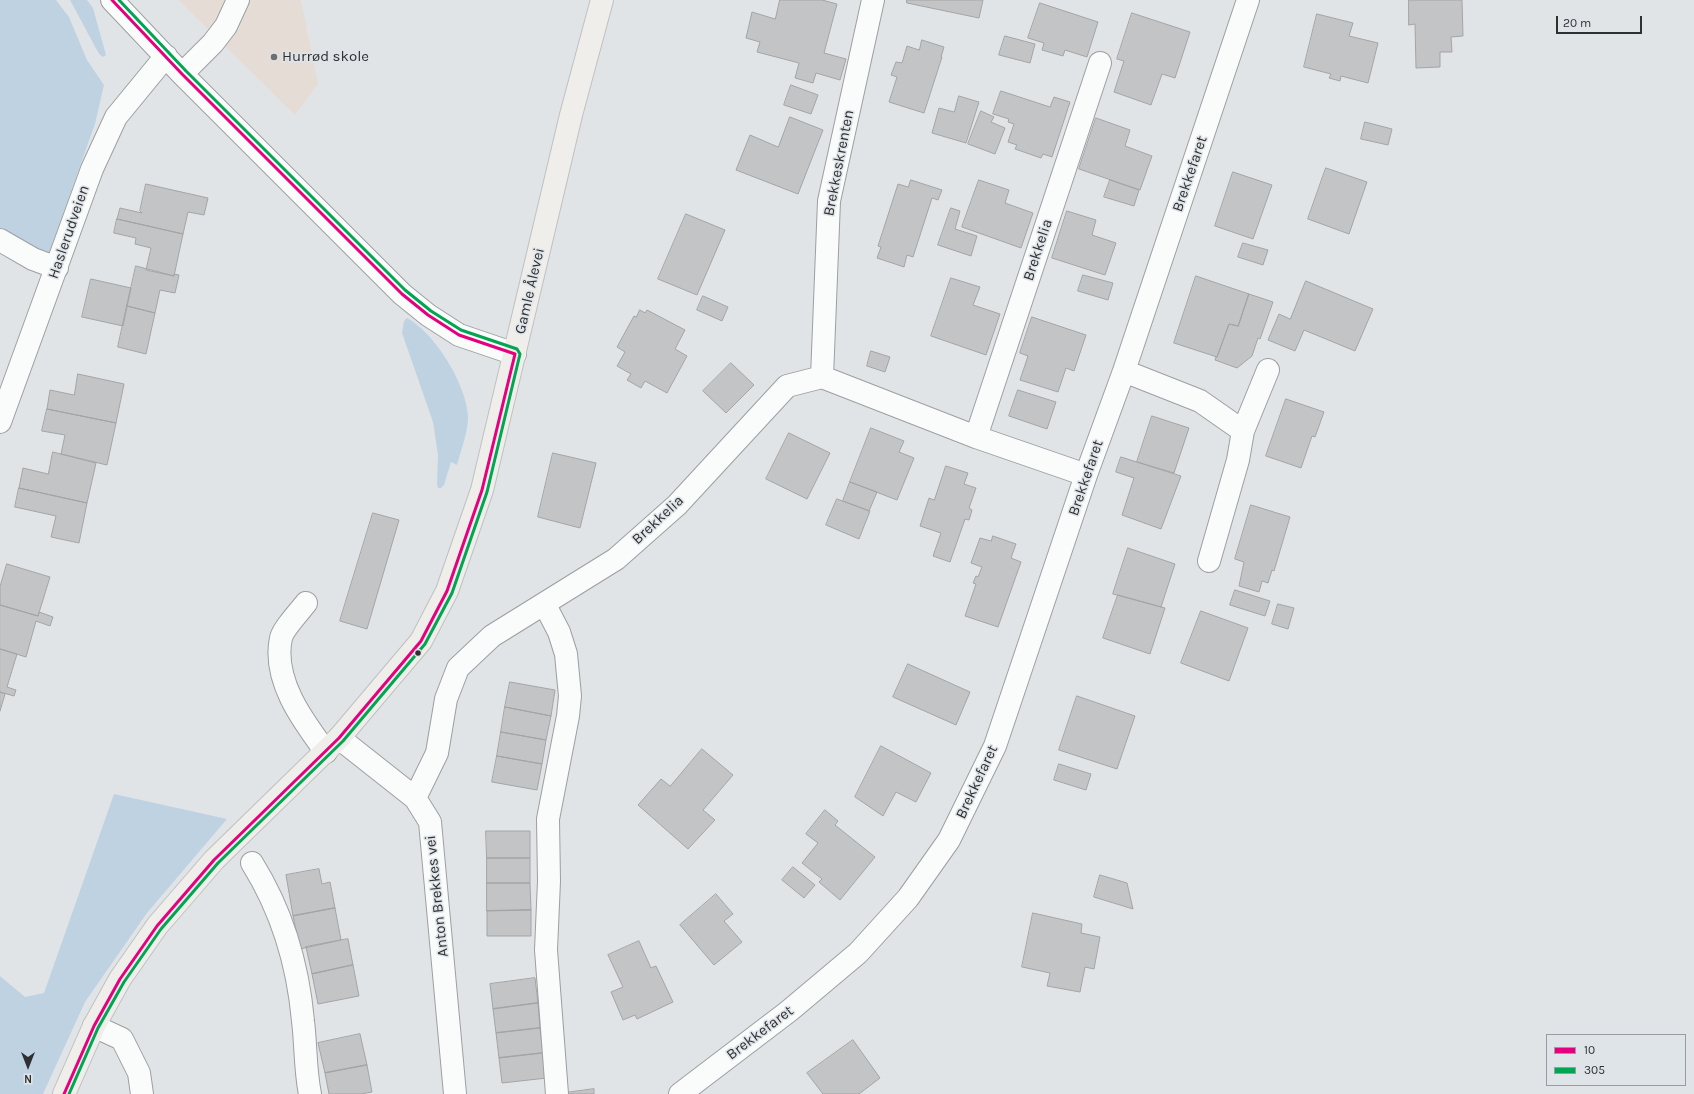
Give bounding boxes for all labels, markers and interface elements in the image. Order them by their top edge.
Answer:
scale bar [1558,8,1644,34]
text: 20 m [1563,16,1591,30]
place label: Hurrød skole [282,48,369,66]
marker: Hurrød skole [269,52,279,62]
street label: Brekkeskrenten [820,108,858,218]
street label: Brekkefaret [1169,134,1211,214]
street label: Haslerudveien [45,183,93,281]
street label: Brekkelia [1020,217,1056,283]
street label: Gamle Ålevei [511,246,549,336]
street label: Brekkefaret [1065,438,1107,518]
street label: Brekkelia [628,492,688,548]
unlabelled marker [413,648,423,658]
street label: Brekkefaret [952,742,1002,822]
street label: Anton Brekkes vei [422,834,452,958]
street label: Brekkefaret [723,1002,797,1064]
legend [1546,1034,1686,1086]
text: 10 [1584,1043,1595,1057]
north arrow [8,1046,48,1086]
text: 305 [1584,1063,1605,1077]
text: N [24,1072,32,1085]

